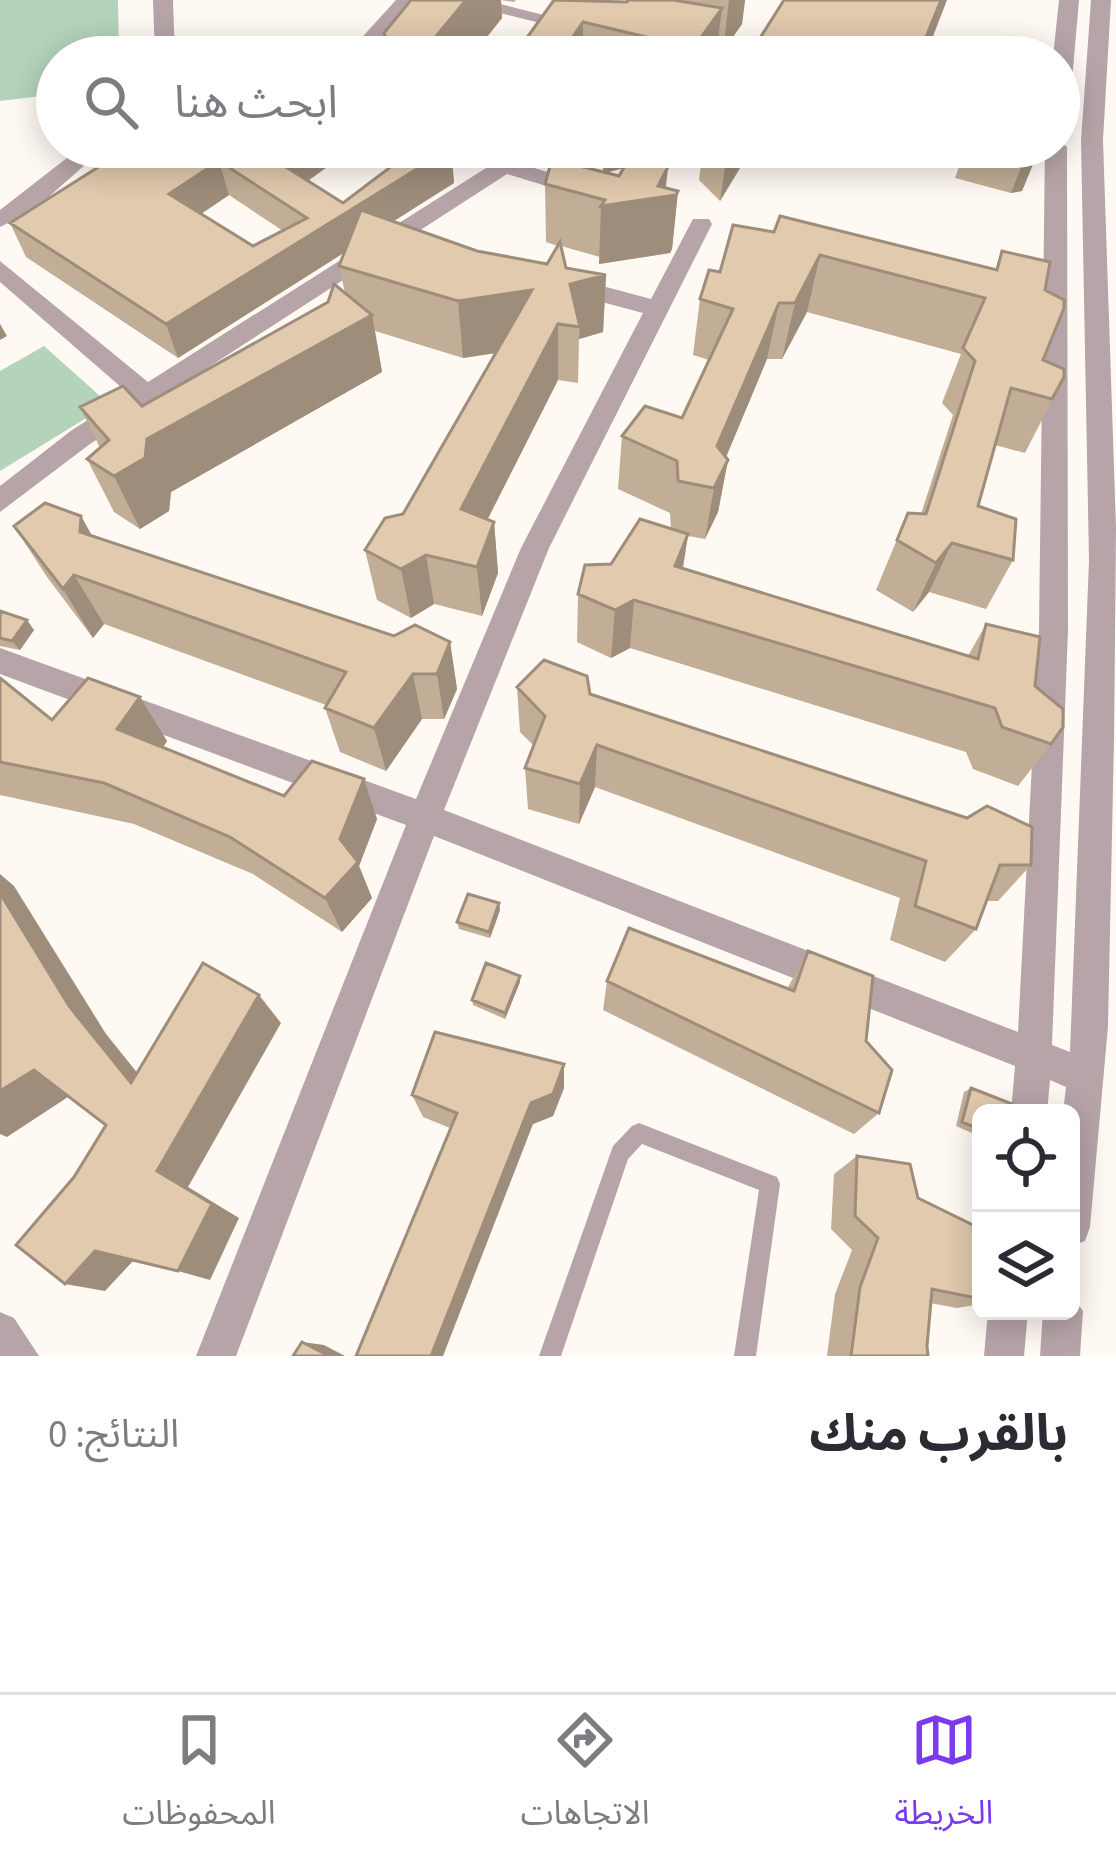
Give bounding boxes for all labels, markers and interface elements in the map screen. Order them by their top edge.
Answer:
search box [36,36,1080,168]
icon: search [78,69,144,135]
text: ابحث هنا [174,71,338,135]
map controls [972,1104,1080,1320]
button: locate [972,1104,1080,1212]
button: layers [972,1212,1080,1320]
text: بالقرب منك [809,1398,1068,1470]
text: النتائج: 0 [48,1407,179,1463]
tab: المحفوظات [123,1707,276,1848]
tab: الاتجاهات [521,1707,650,1848]
tab: الخريطة [895,1707,993,1848]

